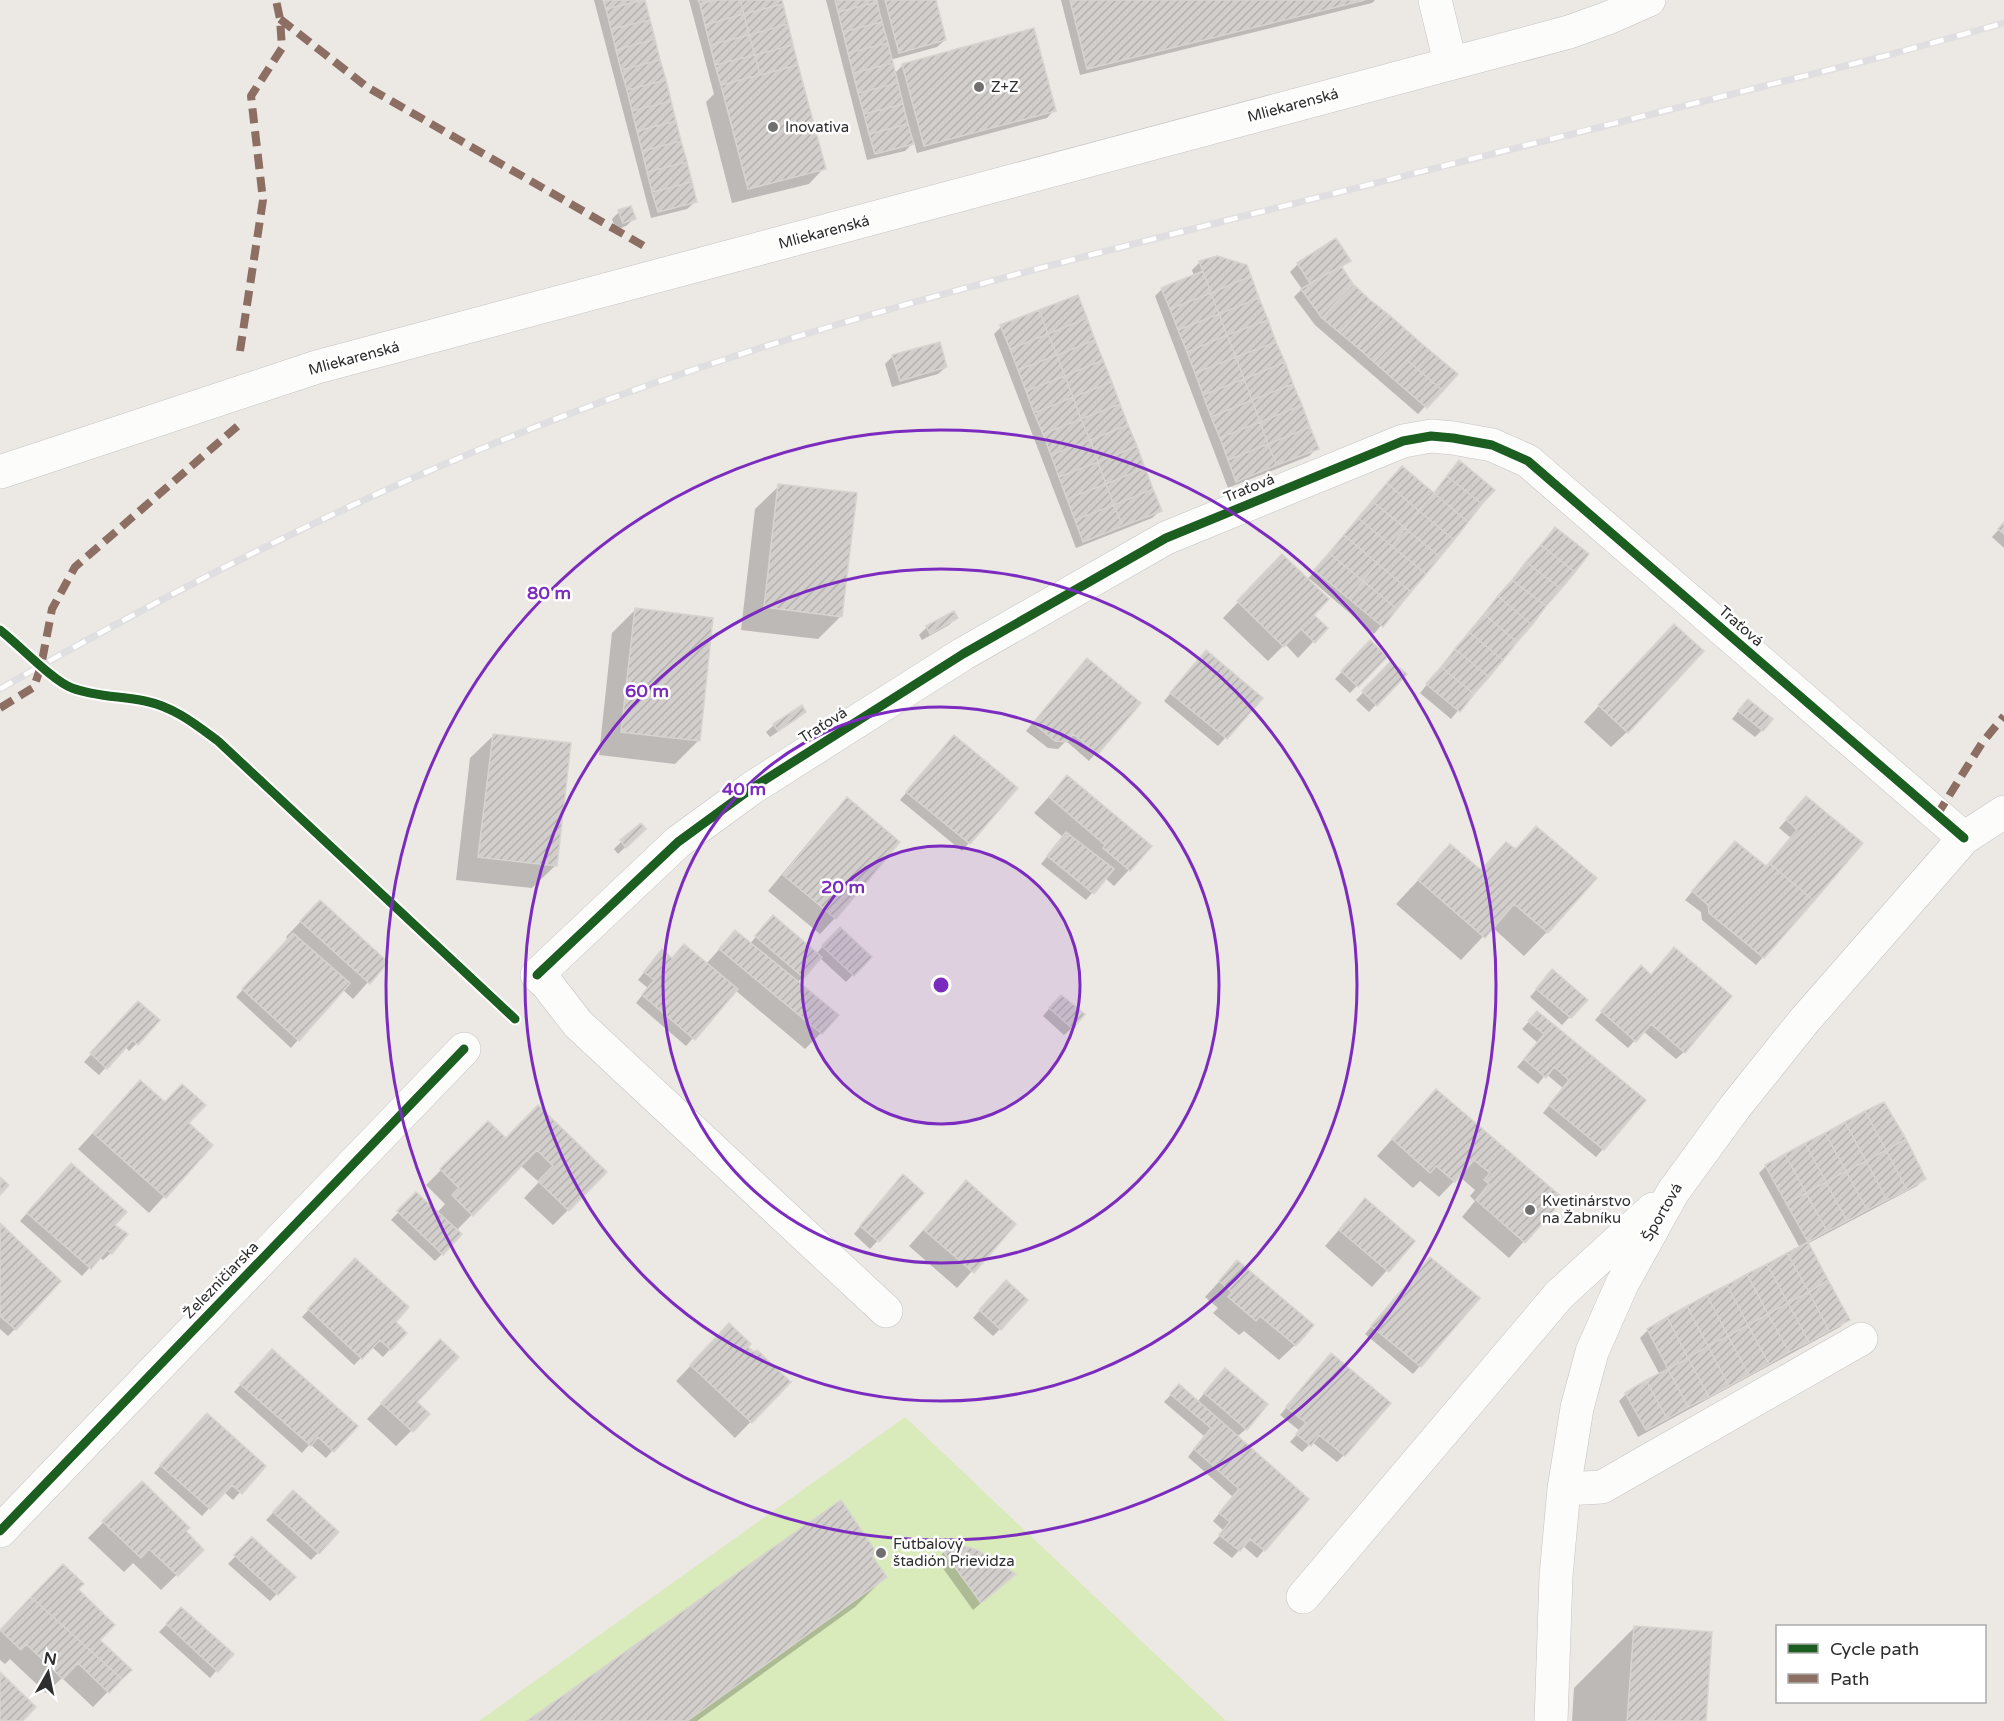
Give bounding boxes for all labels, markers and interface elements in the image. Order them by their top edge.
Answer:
place label: Z+Z [991,78,1019,96]
marker: Z+Z [972,80,986,94]
street label: Mliekarenská [1245,84,1341,126]
place label: Inovativa [785,118,849,136]
marker: Inovativa [766,120,780,134]
street label: Mliekarenská [776,211,872,253]
street label: Mliekarenská [306,337,402,379]
street label: Traťová [1221,470,1277,506]
text: 80 m [527,582,571,604]
street label: Traťová [1715,602,1767,650]
text: 60 m [625,680,669,702]
street label: Traťová [796,703,850,747]
text: 40 m [722,778,766,800]
text: 20 m [821,876,865,898]
centre of rings [931,975,951,995]
street label: Športová [1638,1180,1686,1244]
place label: Kvetinárstvo na Žabníku [1542,1192,1631,1227]
marker: Kvetinárstvo na Žabníku [1523,1203,1537,1217]
street label: Železničiarska [180,1238,262,1322]
place label: Futbalový štadión Prievidza [893,1535,1015,1570]
marker: Futbalový štadión Prievidza [874,1546,888,1560]
legend [1776,1625,1986,1703]
text: Cycle path [1830,1638,1919,1660]
north arrow [18,1643,78,1703]
text: N [42,1648,58,1670]
text: Path [1830,1668,1869,1690]

